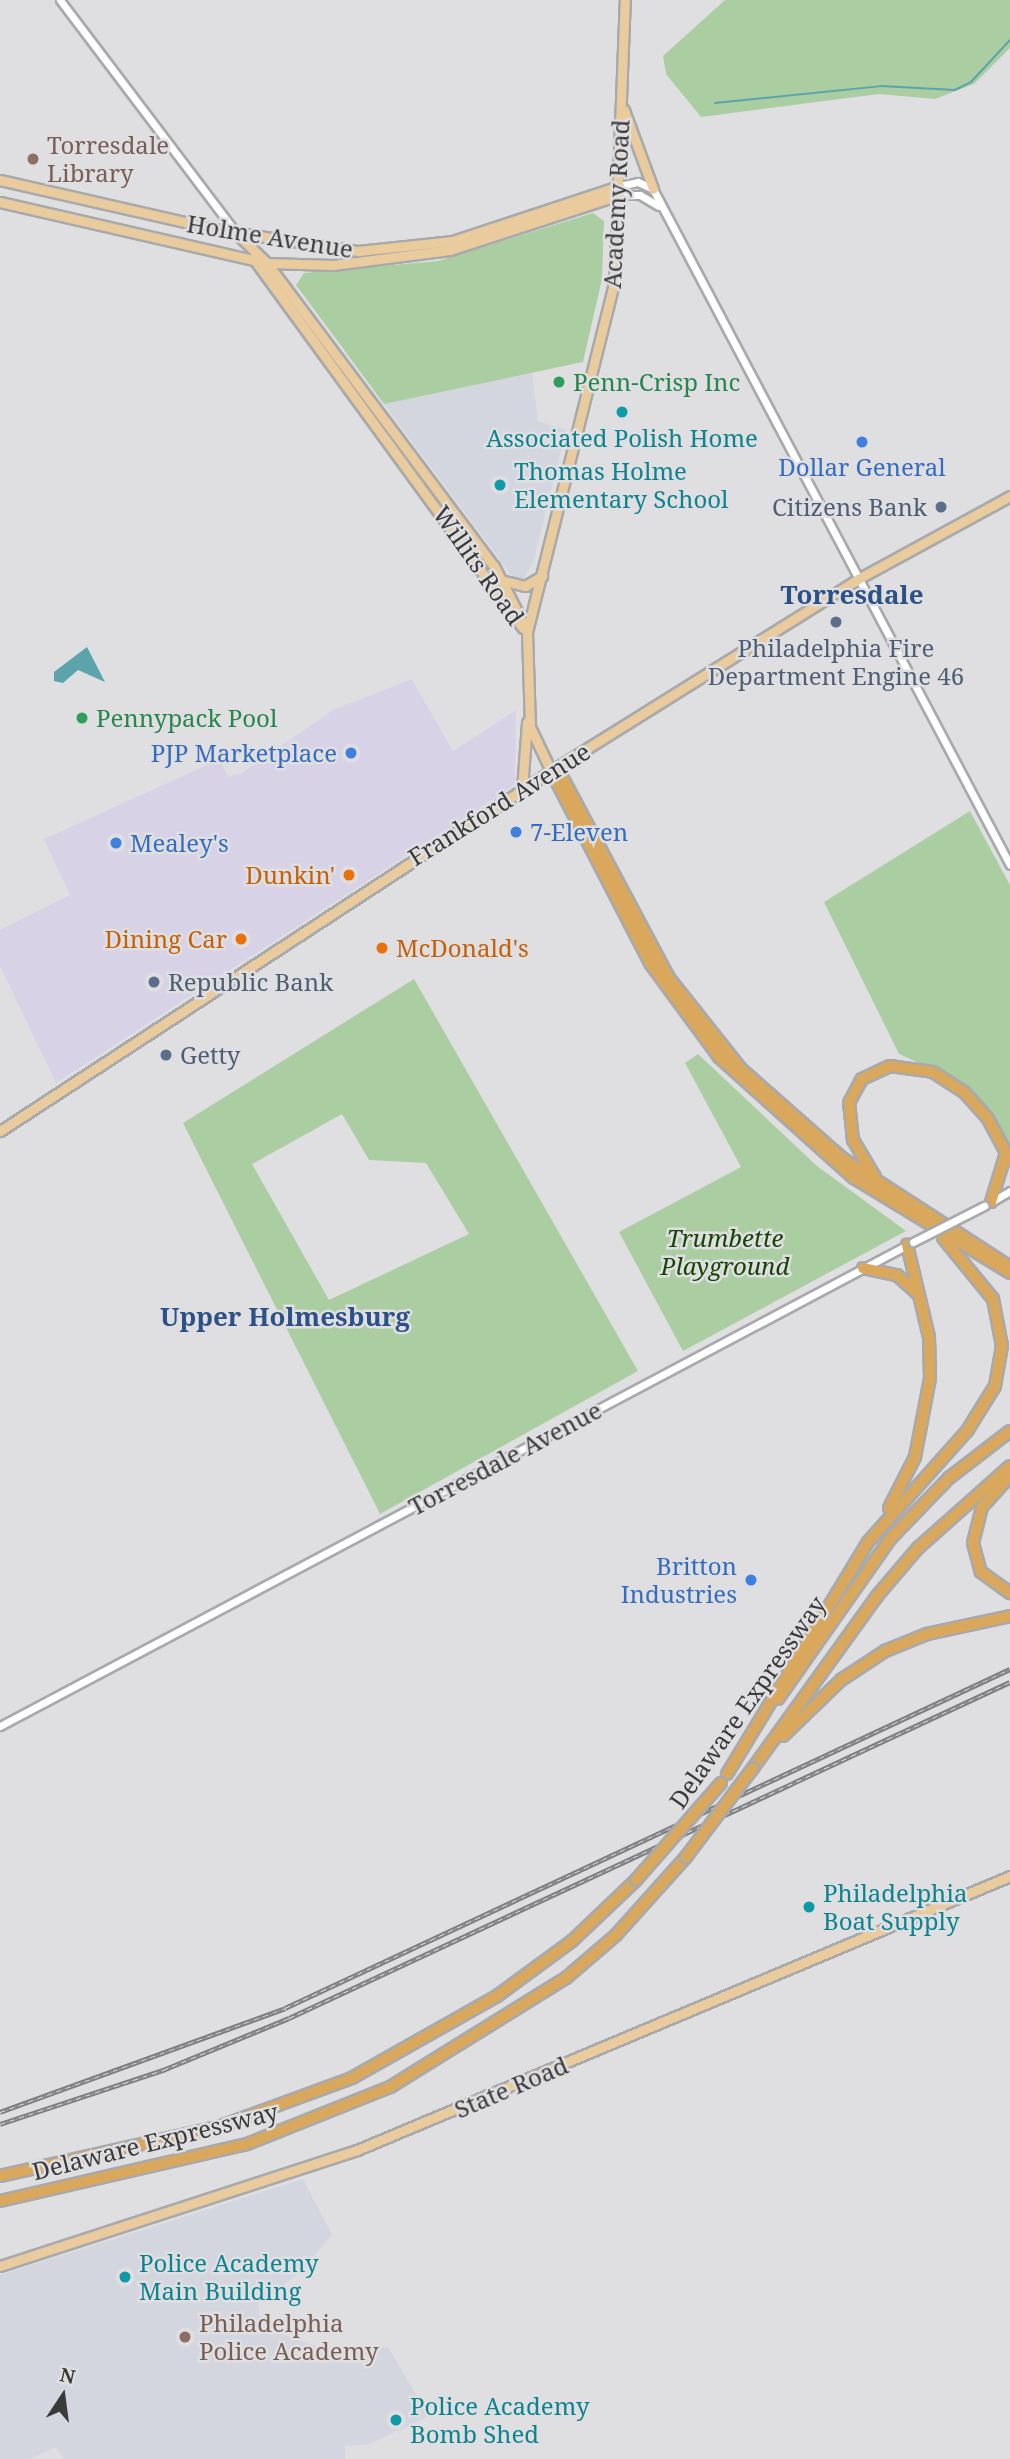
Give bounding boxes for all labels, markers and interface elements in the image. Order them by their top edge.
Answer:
street label: Academy Road [597,119,635,289]
place label: Torresdale Library [47,131,169,187]
marker: Torresdale Library [25,151,41,167]
street label: Holme Avenue [185,209,355,263]
place label: Penn-Crisp Inc [573,368,740,396]
marker: Penn-Crisp Inc [551,374,567,390]
marker: Associated Polish Home [614,404,630,420]
place label: Associated Polish Home [486,424,758,452]
marker: Dollar General [854,434,870,450]
place label: Dollar General [778,453,946,481]
place label: Thomas Holme Elementary School [514,457,729,513]
marker: Thomas Holme Elementary School [492,477,508,493]
place label: Citizens Bank [772,493,927,521]
marker: Citizens Bank [933,499,949,515]
street label: Willits Road [427,500,531,630]
district label: Torresdale [780,579,924,611]
marker: Philadelphia Fire Department Engine 46 [828,614,844,630]
place label: Philadelphia Fire Department Engine 46 [708,634,964,690]
place label: Pennypack Pool [96,704,277,732]
marker: Pennypack Pool [74,710,90,726]
street label: Frankford Avenue [403,736,595,872]
place label: PJP Marketplace [151,739,337,767]
marker: PJP Marketplace [343,745,359,761]
place label: 7-Eleven [530,818,628,846]
marker: 7-Eleven [508,824,524,840]
place label: Mealey's [130,829,229,857]
marker: Mealey's [108,835,124,851]
place label: Dunkin' [245,861,335,889]
marker: Dunkin' [341,867,357,883]
place label: Dining Car [105,925,227,953]
marker: Dining Car [233,931,249,947]
place label: McDonald's [396,934,529,962]
marker: McDonald's [374,940,390,956]
place label: Republic Bank [168,968,333,996]
marker: Republic Bank [146,974,162,990]
place label: Getty [180,1041,240,1069]
marker: Getty [158,1047,174,1063]
park label: Trumbette Playground [661,1224,789,1280]
district label: Upper Holmesburg [160,1301,410,1333]
street label: Torresdale Avenue [404,1395,606,1521]
place label: Britton Industries [621,1552,737,1608]
marker: Britton Industries [743,1572,759,1588]
street label: Delaware Expressway [663,1590,831,1814]
place label: Philadelphia Boat Supply [823,1879,968,1935]
marker: Philadelphia Boat Supply [801,1899,817,1915]
street label: State Road [450,2050,572,2124]
street label: Delaware Expressway [29,2096,281,2186]
place label: Police Academy Main Building [139,2249,318,2305]
marker: Police Academy Main Building [117,2269,133,2285]
place label: Philadelphia Police Academy [199,2309,378,2365]
marker: Philadelphia Police Academy [177,2329,193,2345]
north arrow [28,2361,98,2431]
text: N [57,2361,78,2390]
place label: Police Academy Bomb Shed [410,2392,589,2448]
marker: Police Academy Bomb Shed [388,2412,404,2428]

